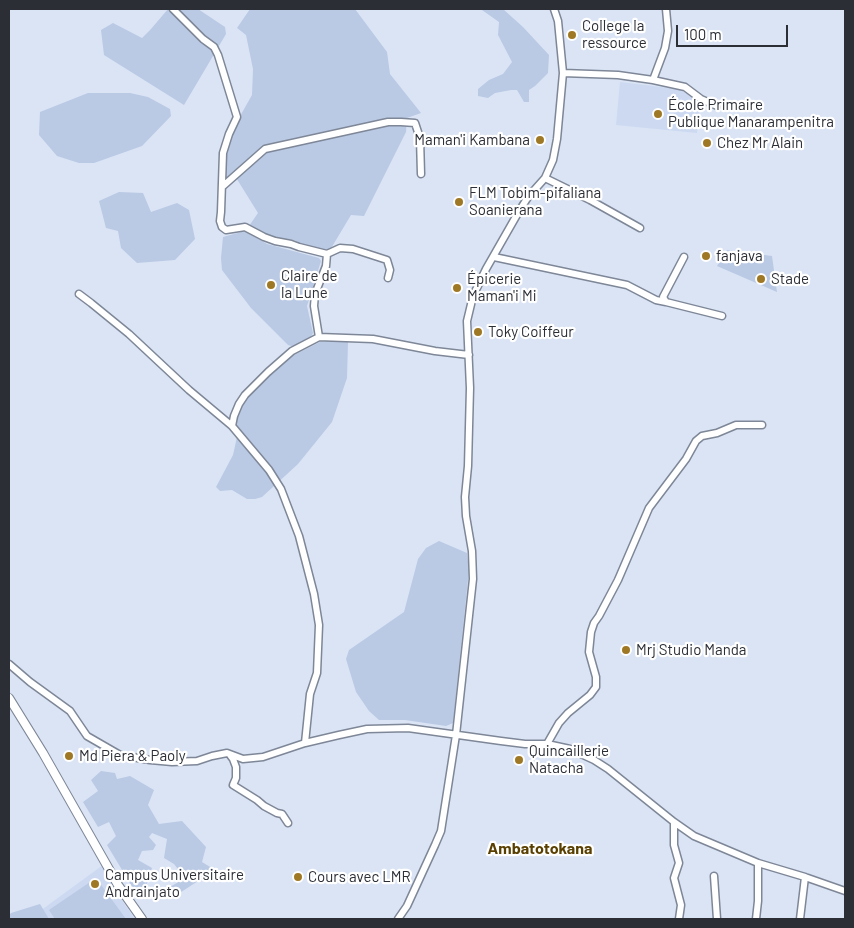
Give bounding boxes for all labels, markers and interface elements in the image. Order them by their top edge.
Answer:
scale bar [679,15,792,47]
place label: College la ressource [582,17,647,52]
text: 100 m [684,25,722,43]
marker: College la ressource [566,29,578,41]
place label: École Primaire Publique Manarampenitra [668,96,834,131]
marker: École Primaire Publique Manarampenitra [652,108,664,120]
place label: Maman'i Kambana [414,131,530,149]
marker: Maman'i Kambana [534,134,546,146]
place label: Chez Mr Alain [717,134,803,152]
marker: Chez Mr Alain [701,137,713,149]
place label: FLM Tobim-pifaliana Soanierana [469,184,601,219]
marker: FLM Tobim-pifaliana Soanierana [453,196,465,208]
place label: fanjava [716,247,763,265]
marker: fanjava [700,250,712,262]
place label: Claire de la Lune [281,267,338,302]
place label: Épicerie Maman'i Mi [467,270,536,305]
place label: Stade [771,270,809,288]
marker: Stade [755,273,767,285]
marker: Claire de la Lune [265,279,277,291]
marker: Épicerie Maman'i Mi [451,282,463,294]
place label: Toky Coiffeur [488,323,574,341]
marker: Toky Coiffeur [472,326,484,338]
place label: Mrj Studio Manda [636,641,747,659]
marker: Mrj Studio Manda [620,644,632,656]
place label: Quincaillerie Natacha [529,742,609,777]
place label: Md Piera & Paoly [79,747,186,765]
marker: Md Piera & Paoly [63,750,75,762]
marker: Quincaillerie Natacha [513,754,525,766]
district label: Ambatotokana [488,839,592,859]
place label: Campus Universitaire Andrainjato [105,866,244,901]
place label: Cours avec LMR [308,868,411,886]
marker: Cours avec LMR [292,871,304,883]
marker: Campus Universitaire Andrainjato [89,878,101,890]

